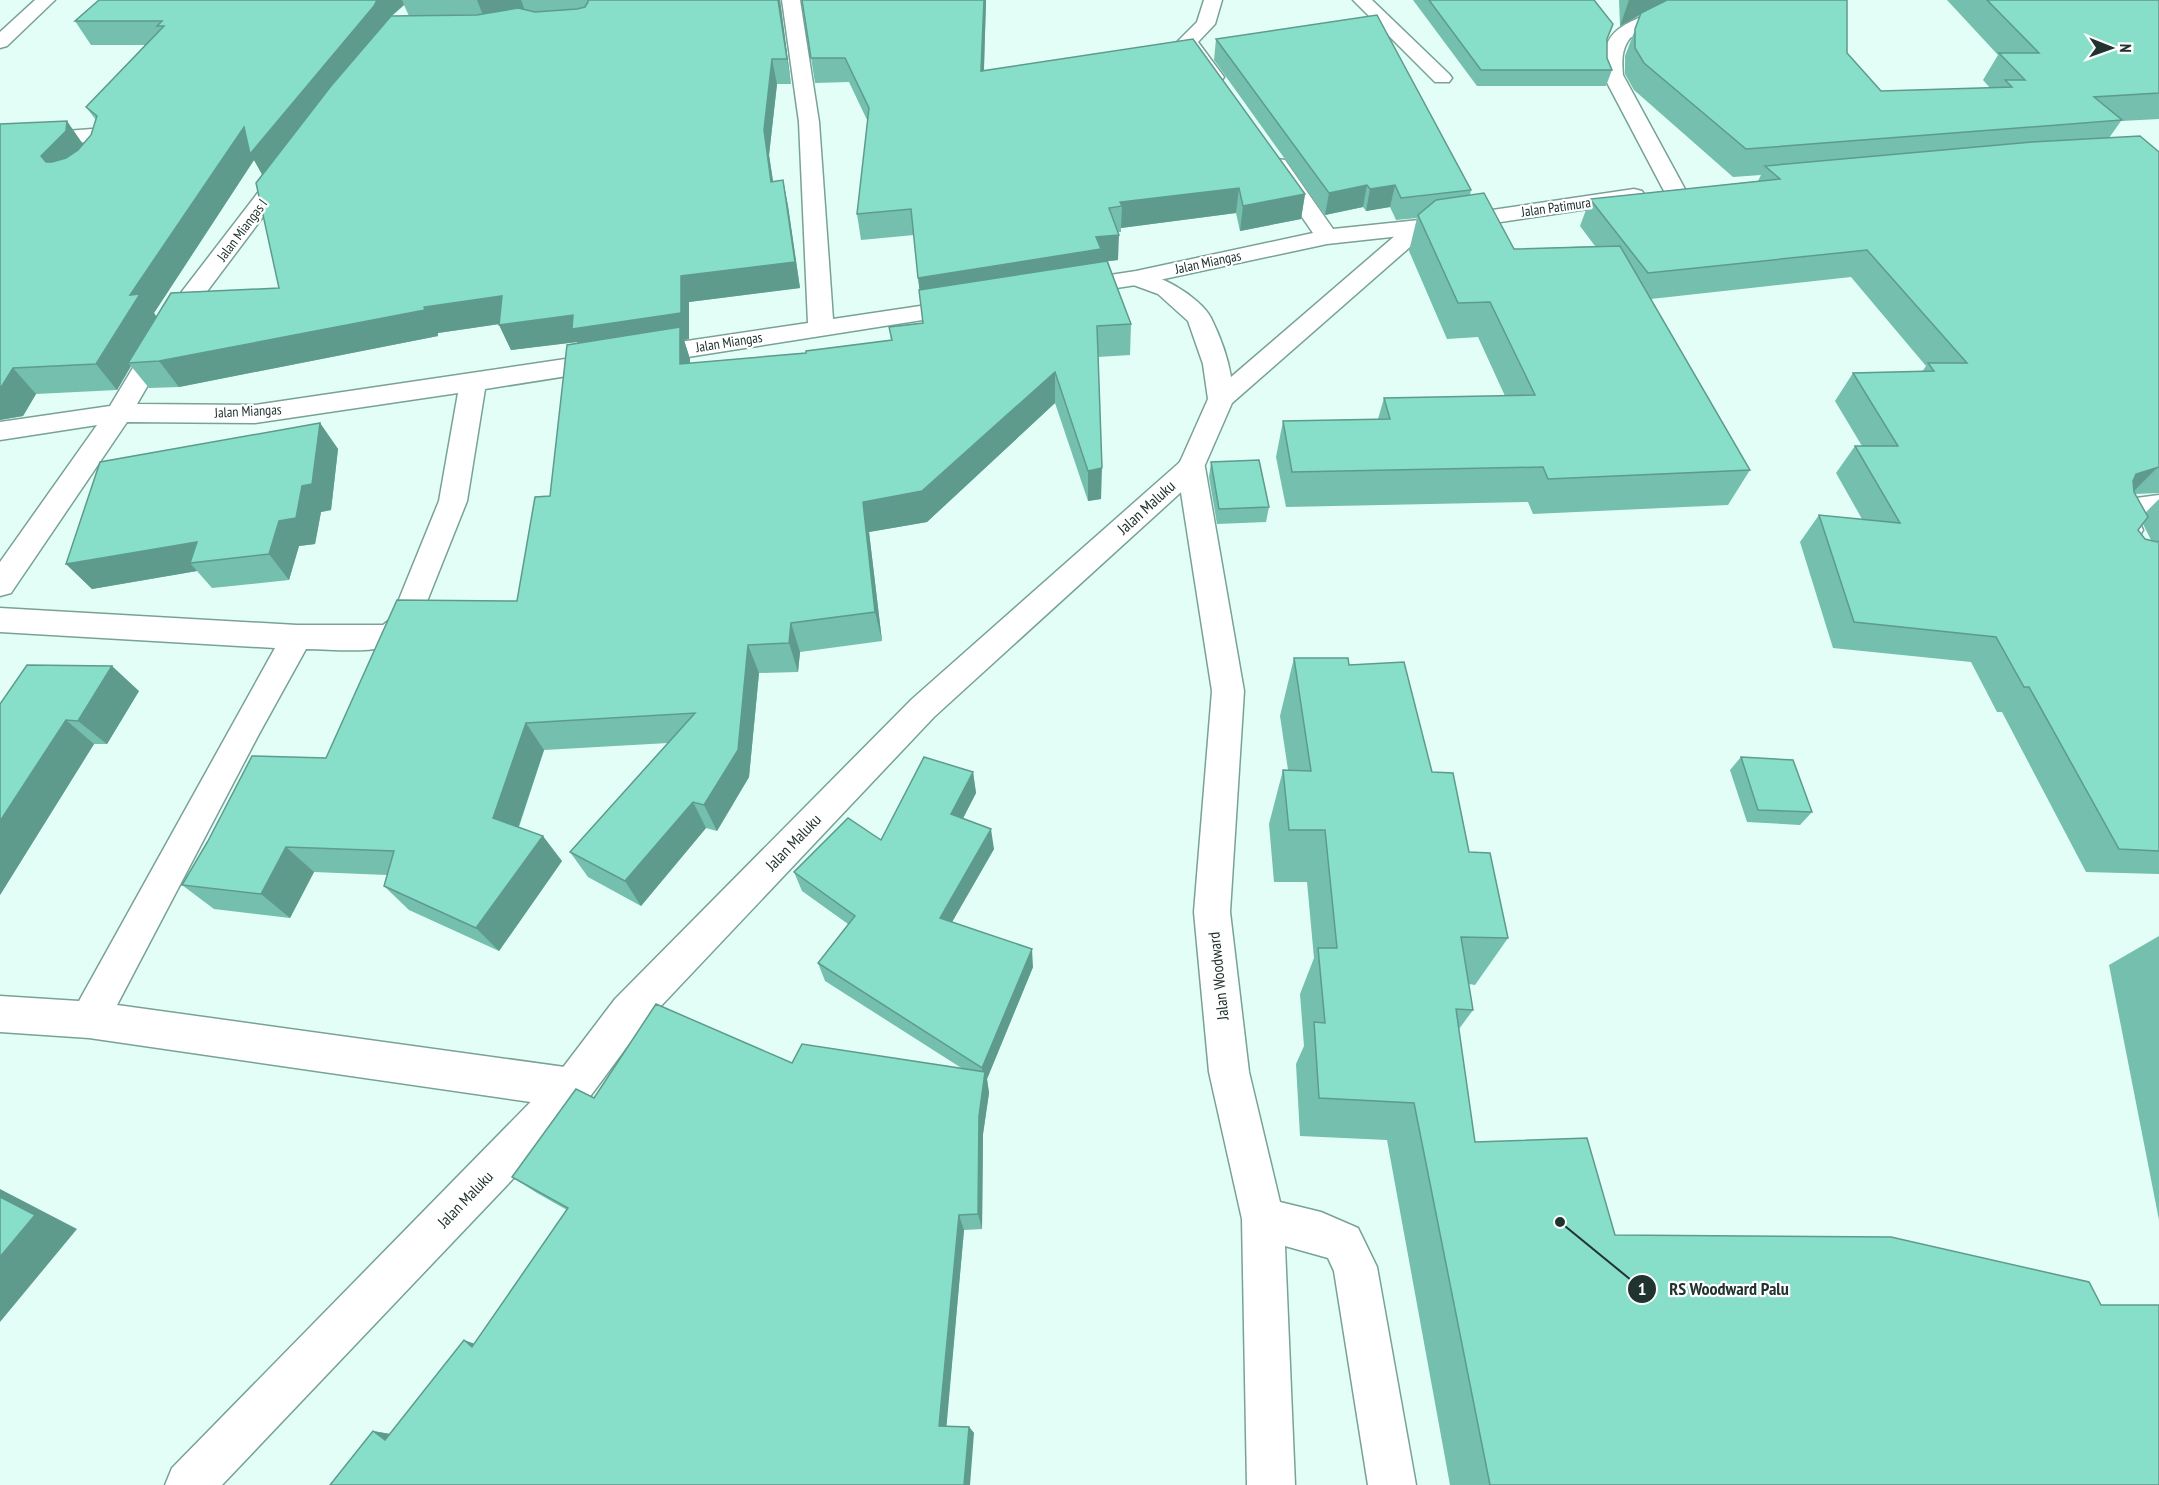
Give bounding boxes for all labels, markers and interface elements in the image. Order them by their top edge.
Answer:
north arrow [2081,18,2141,78]
text: N [2116,44,2136,53]
street label: Jalan Patimura [1519,193,1592,221]
street label: Jalan Miangas I [212,195,271,265]
street label: Jalan Miangas [1172,246,1243,278]
street label: Jalan Miangas [693,328,764,356]
street label: Jalan Miangas [213,400,282,422]
street label: Jalan Maluku [1112,476,1179,539]
street label: Jalan Maluku [760,809,825,875]
street label: Jalan Woodward [1203,931,1233,1022]
street label: Jalan Maluku [432,1166,497,1232]
callout: RS Woodward Palu [1627,1271,1801,1307]
text: 1 [1638,1277,1646,1300]
text: RS Woodward Palu [1669,1277,1789,1300]

